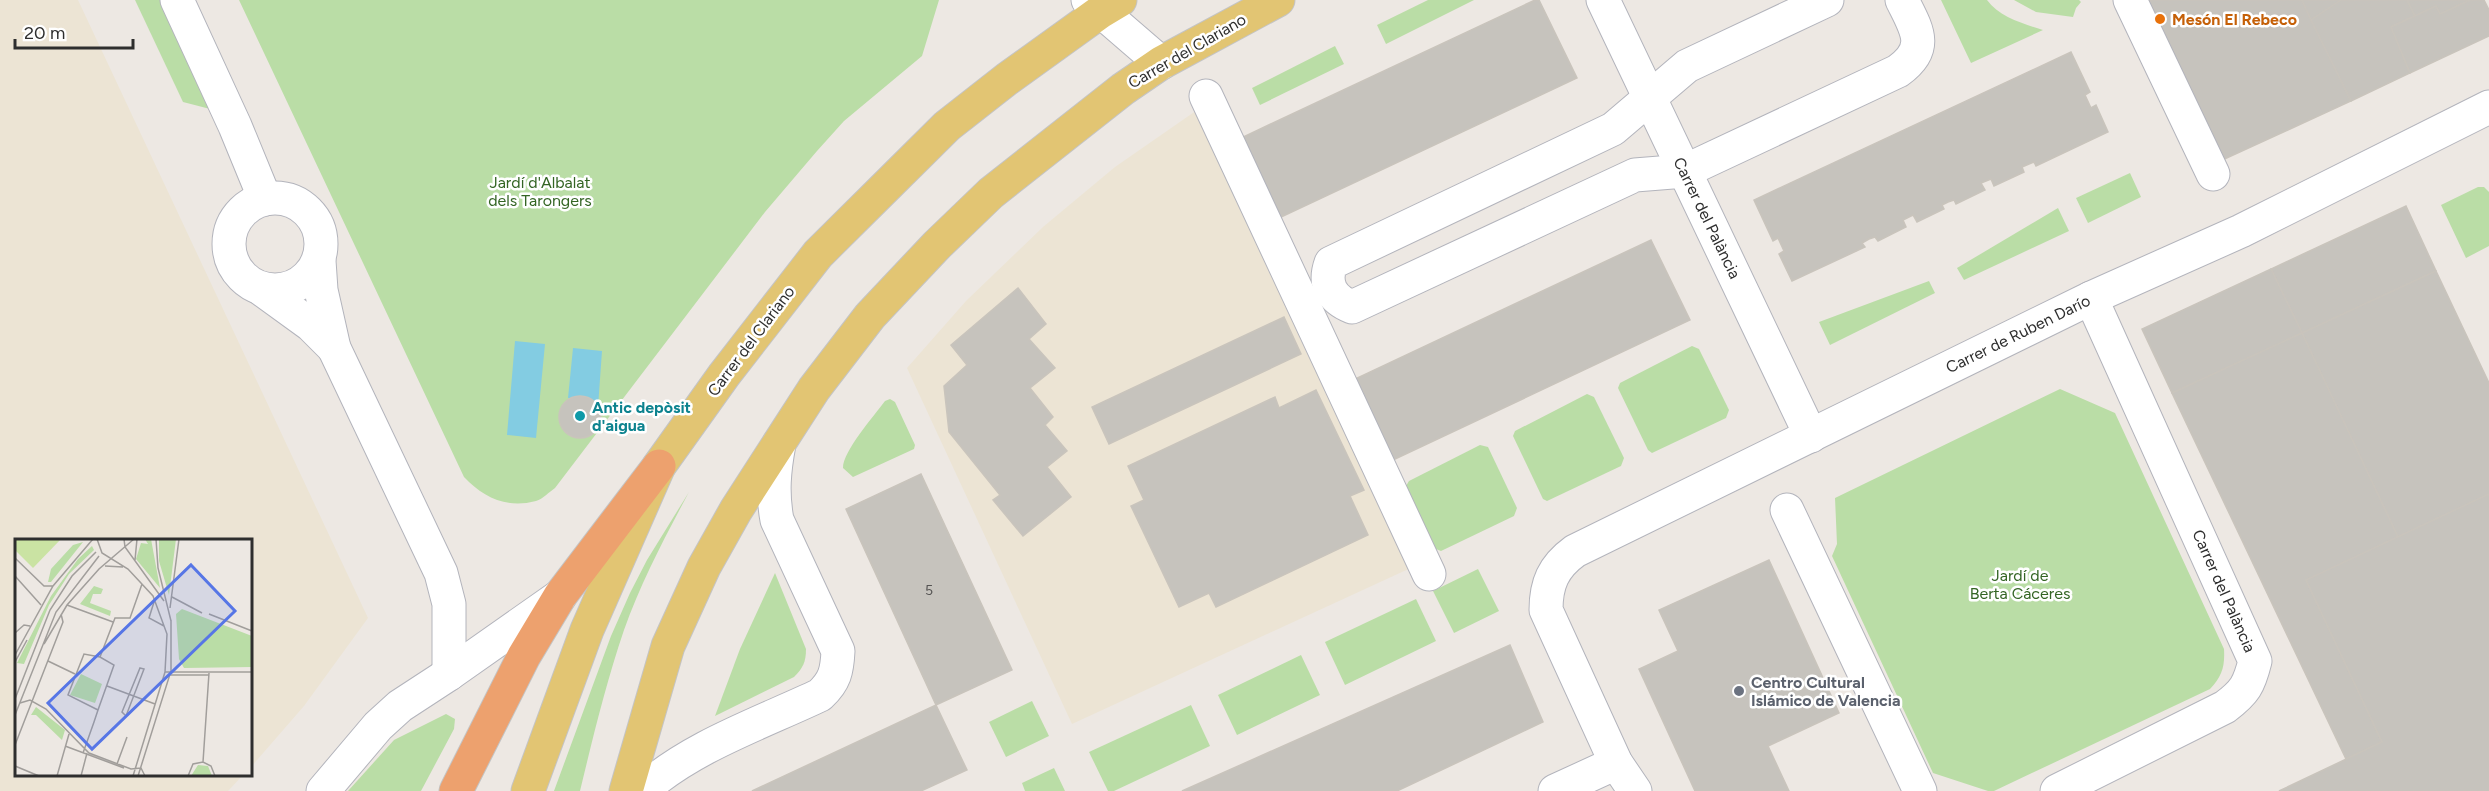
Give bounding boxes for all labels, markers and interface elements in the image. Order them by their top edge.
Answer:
street label: Carrer del Clariano [1125,10,1249,92]
place label: Mesón El Rebeco [2172,10,2297,29]
scale bar [15,12,134,50]
marker: Mesón El Rebeco [2153,12,2167,26]
text: 20 m [24,22,65,44]
street label: Carrer del Palància [1669,154,1745,282]
park label: Jardí d'Albalat dels Tarongers [488,173,592,210]
street label: Carrer del Clariano [703,282,799,400]
street label: Carrer de Ruben Darío [1943,291,2093,377]
place label: Antic depòsit d'aigua [592,398,691,435]
marker: Antic depòsit d'aigua [573,409,587,423]
street label: Carrer del Palància [2188,527,2260,655]
inset map [15,539,252,776]
park label: Jardí de Berta Cáceres [1970,566,2070,603]
house number: 5 [925,582,933,599]
place label: Centro Cultural Islámico de Valencia [1751,673,1900,710]
marker: Centro Cultural Islámico de Valencia [1732,684,1746,698]

